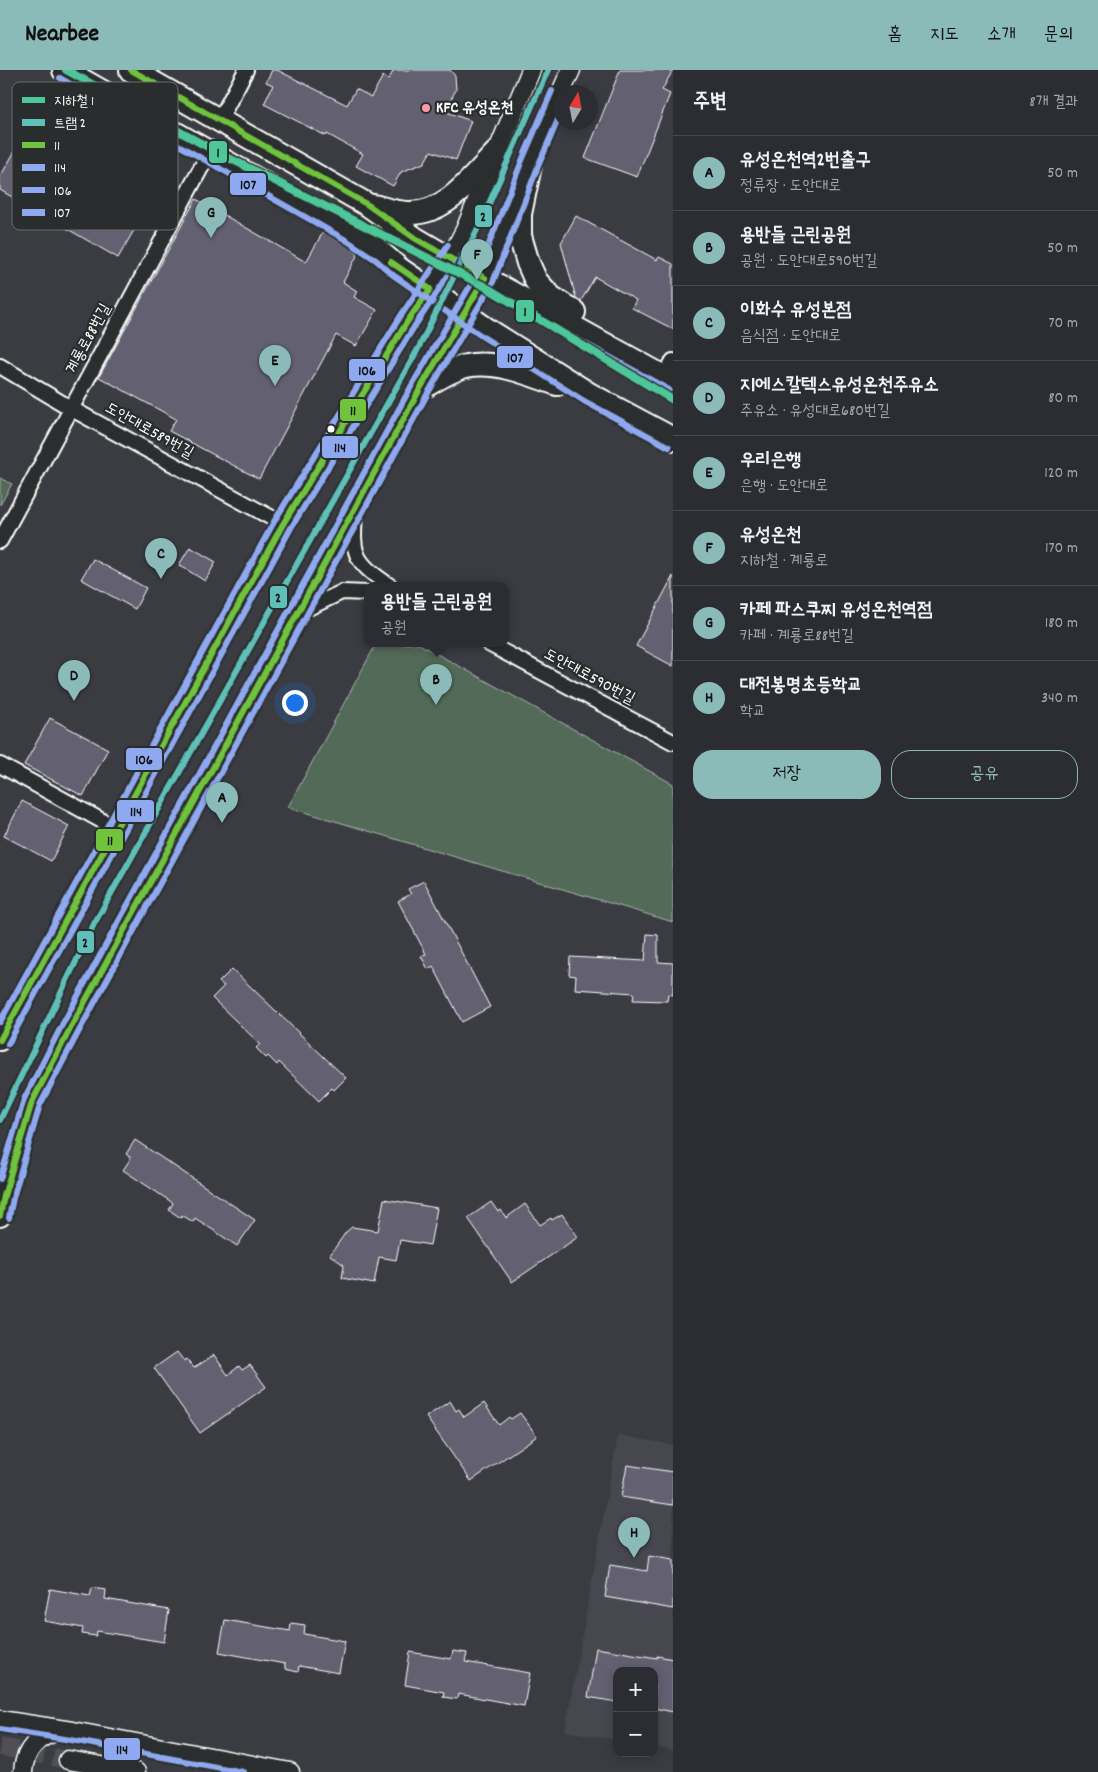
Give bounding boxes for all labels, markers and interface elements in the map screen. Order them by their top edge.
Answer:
text: Nearbee [25,18,99,52]
text: 홈 [888,23,902,48]
text: 지도 [930,23,959,48]
text: 소개 [987,23,1016,48]
text: 문의 [1044,23,1073,48]
legend [12,82,178,230]
north arrow [553,85,598,130]
text: 주변 [693,88,727,118]
text: 8개 결과 [1029,91,1078,114]
text: 지하철 1 [54,92,94,112]
place label: KFC 유성온천 [436,97,514,120]
marker: KFC 유성온천 [420,102,432,114]
text: 트램 2 [54,114,86,134]
text: 11 [54,137,60,157]
line badge: 1 [208,140,228,164]
text: 1 [216,144,220,164]
text: 유성온천역2번출구 [740,148,871,175]
text: 114 [54,159,66,179]
text: A [705,162,713,185]
text: 50 m [1047,162,1078,185]
line badge: 107 [229,172,267,196]
text: 정류장 · 도안대로 [740,175,841,198]
text: 107 [240,176,257,196]
text: 106 [54,182,72,202]
pin: G [195,197,227,238]
text: 107 [54,204,70,224]
line badge: 2 [474,204,493,228]
text: 2 [480,208,486,228]
text: 용반들 근린공원 [740,223,851,250]
text: B [705,237,713,260]
text: 50 m [1047,237,1078,260]
pin: F [461,239,493,280]
text: 공원 · 도안대로590번길 [740,250,877,273]
text: 이화수 유성본점 [740,298,851,325]
street label: 계룡로88번길 [61,299,117,378]
line badge: 1 [515,299,535,323]
text: 1 [523,303,527,323]
text: C [705,312,713,335]
text: 70 m [1048,312,1078,335]
text: 음식점 · 도안대로 [740,325,841,348]
pin: E [259,345,291,386]
line badge: 107 [496,345,534,369]
text: 107 [507,349,524,369]
line badge: 106 [348,358,386,382]
text: 106 [358,362,376,382]
text: 지에스칼텍스유성온천주유소 [740,373,939,400]
text: D [705,387,713,410]
text: 80 m [1048,387,1078,410]
street label: 도안대로589번길 [100,397,198,465]
line badge: 11 [339,398,367,422]
text: 주유소 · 유성대로680번길 [740,400,890,423]
text: 11 [350,402,356,422]
unlabelled marker [326,424,336,434]
line badge: 114 [321,435,359,459]
text: 114 [334,439,346,459]
text: 우리은행 [740,448,801,475]
text: E [705,462,713,485]
text: 120 m [1044,462,1078,485]
text: 은행 · 도안대로 [740,475,828,498]
text: 유성온천 [740,523,801,550]
text: F [705,537,713,560]
text: 170 m [1045,537,1078,560]
pin: C [145,538,177,579]
text: 지하철 · 계룡로 [740,550,828,573]
popup [364,582,509,647]
line badge: 2 [269,585,288,609]
text: 2 [275,589,281,609]
text: 용반들 근린공원 [381,590,492,617]
text: 카페 파스쿠찌 유성온천역점 [740,598,932,625]
text: G [705,612,713,635]
text: 180 m [1045,612,1078,635]
text: 공원 [381,617,407,640]
text: 카페 · 계룡로88번길 [740,625,854,648]
street label: 도안대로590번길 [539,643,639,711]
pin: D [58,660,90,701]
pin: B [420,664,452,705]
text: 대전봉명초등학교 [740,673,862,700]
text: H [705,687,713,710]
text: 340 m [1041,687,1078,710]
your location [282,690,308,716]
text: 학교 [740,700,766,723]
line badge: 106 [125,747,163,771]
button: 저장 [693,750,881,799]
button: 공유 [891,750,1078,799]
text: 106 [135,751,153,771]
pin: A [206,782,238,823]
line badge: 114 [116,799,155,823]
text: 114 [130,803,142,823]
line badge: 11 [95,828,124,852]
text: 11 [107,832,113,852]
line badge: 2 [76,930,95,954]
text: 2 [82,934,88,954]
pin: H [618,1517,650,1558]
map controls [613,1667,658,1757]
button: + [613,1667,658,1712]
button: − [613,1712,658,1757]
line badge: 114 [103,1737,141,1761]
text: 114 [116,1741,128,1761]

